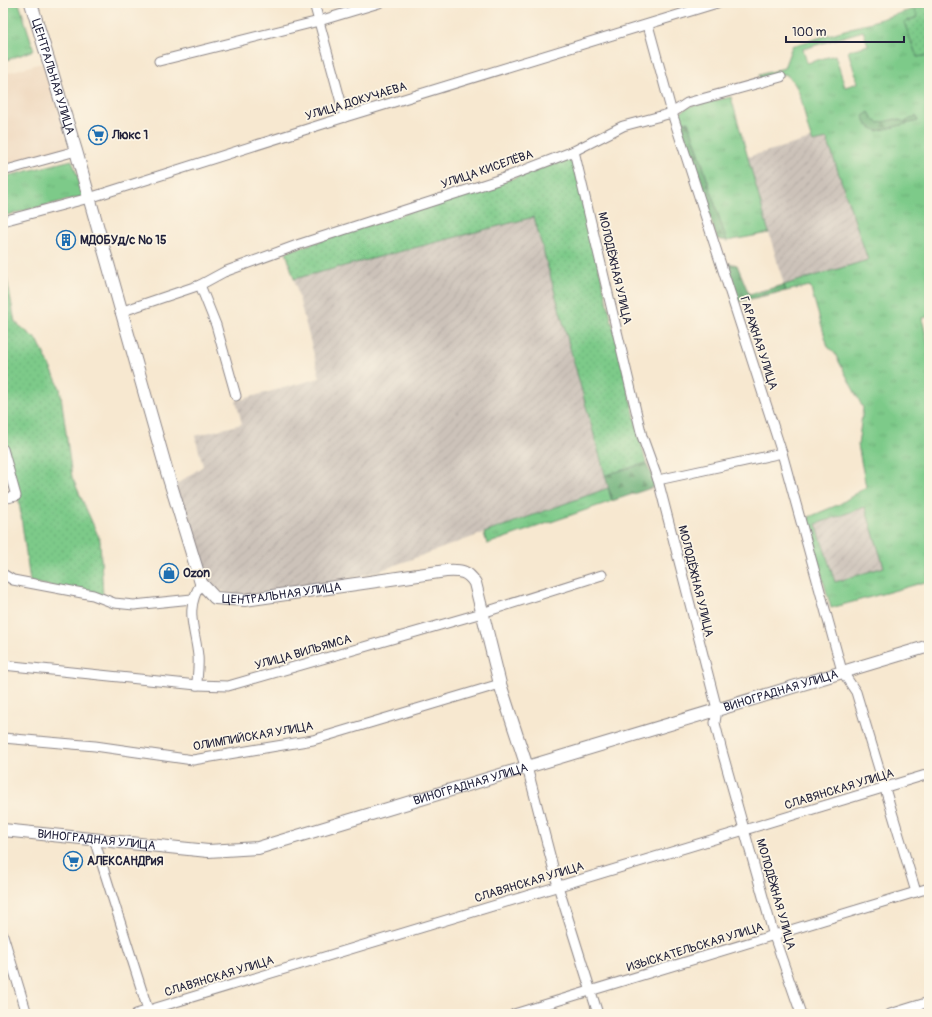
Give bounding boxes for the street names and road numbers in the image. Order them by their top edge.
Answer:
street label: ЦЕНТРАЛЬНАЯ УЛИЦА [28,17,78,137]
street label: УЛИЦА ДОКУЧАЕВА [304,79,409,124]
street label: УЛИЦА КИСЕЛЁВА [439,146,535,192]
street label: МОЛОДЁЖНАЯ УЛИЦА [594,210,636,326]
street label: ГАРАЖНАЯ УЛИЦА [736,295,781,392]
street label: МОЛОДЁЖНАЯ УЛИЦА [674,523,718,639]
street label: ЦЕНТРАЛЬНАЯ УЛИЦА [221,579,342,608]
street label: УЛИЦА ВИЛЬЯМСА [253,631,353,673]
street label: ВИНОГРАДНАЯ УЛИЦА [722,667,840,715]
street label: ОЛИМПИЙСКАЯ УЛИЦА [192,718,315,754]
street label: ВИНОГРАДНАЯ УЛИЦА [411,760,530,809]
street label: СЛАВЯНСКАЯ УЛИЦА [783,766,896,813]
street label: ВИНОГРАДНАЯ УЛИЦА [37,827,157,854]
street label: МОЛОДЁЖНАЯ УЛИЦА [753,837,800,951]
street label: СЛАВЯНСКАЯ УЛИЦА [473,859,586,906]
street label: ИЗЫСКАТЕЛЬСКАЯ УЛИЦА [625,919,765,975]
street label: СЛАВЯНСКАЯ УЛИЦА [163,953,276,1000]

